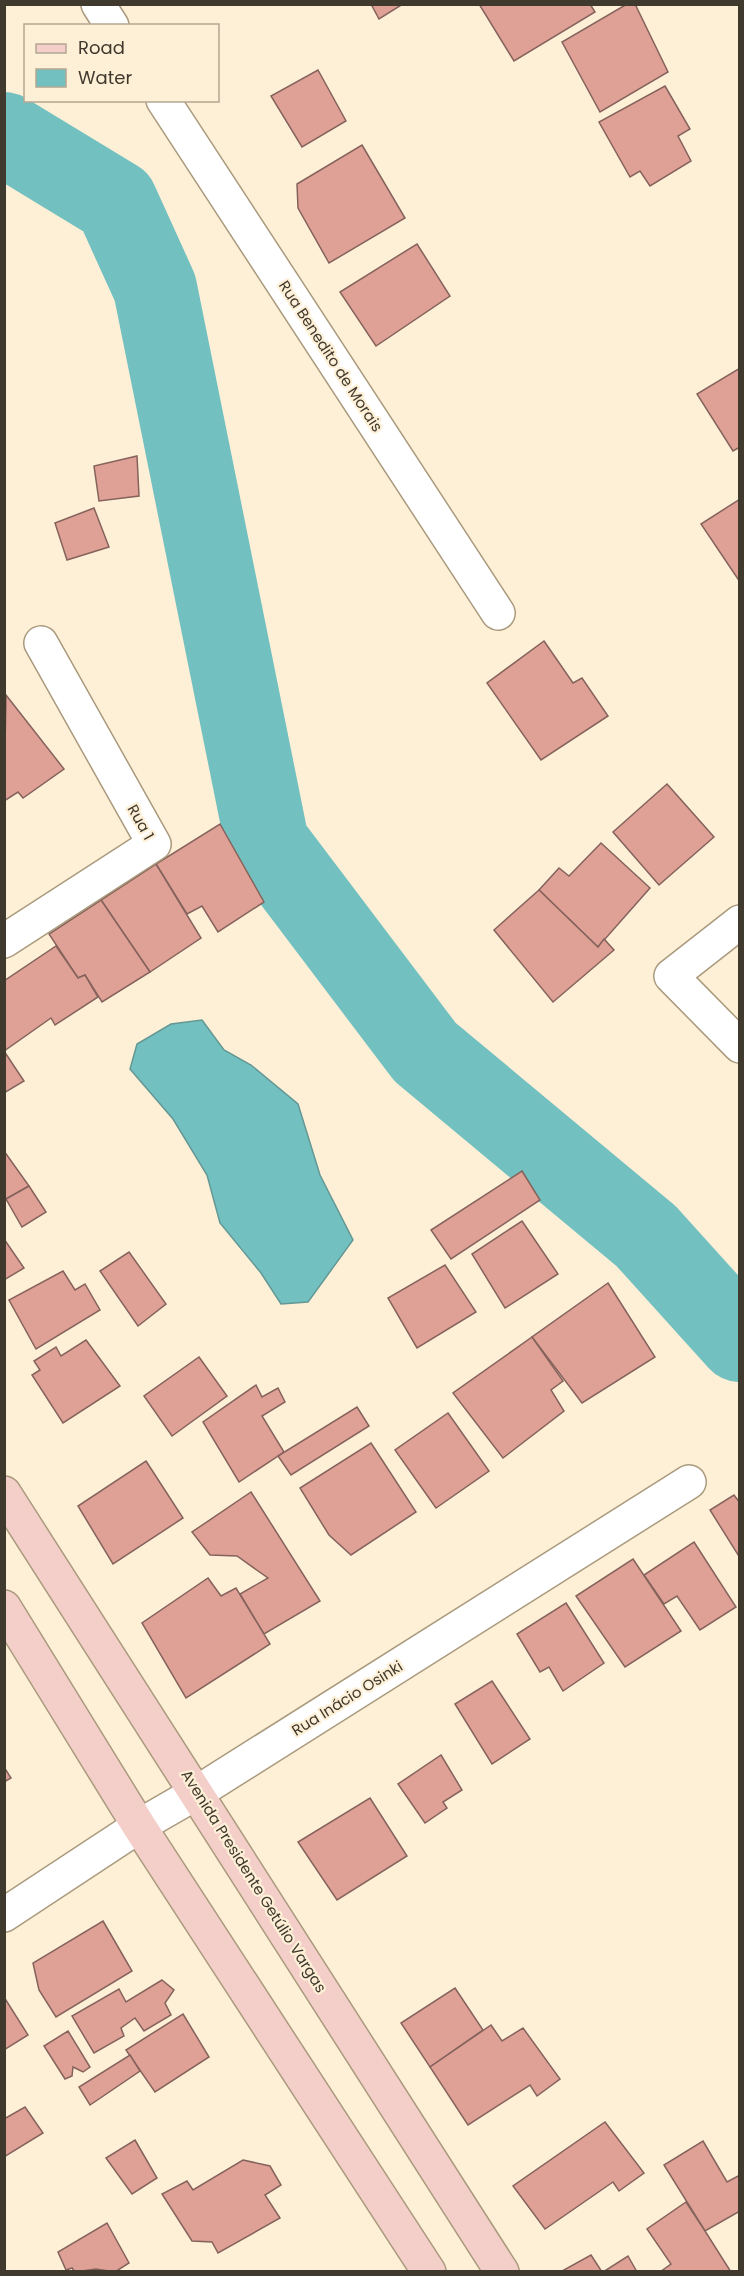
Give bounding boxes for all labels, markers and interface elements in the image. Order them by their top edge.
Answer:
legend [24,24,219,102]
text: Road [78,35,125,60]
text: Water [78,65,132,90]
street label: Rua Benedito de Morais [274,276,388,436]
street label: Rua 1 [123,800,159,844]
street label: Rua Inácio Osinki [288,1655,406,1741]
street label: Avenida Presidente Getúlio Vargas [176,1765,332,1997]

